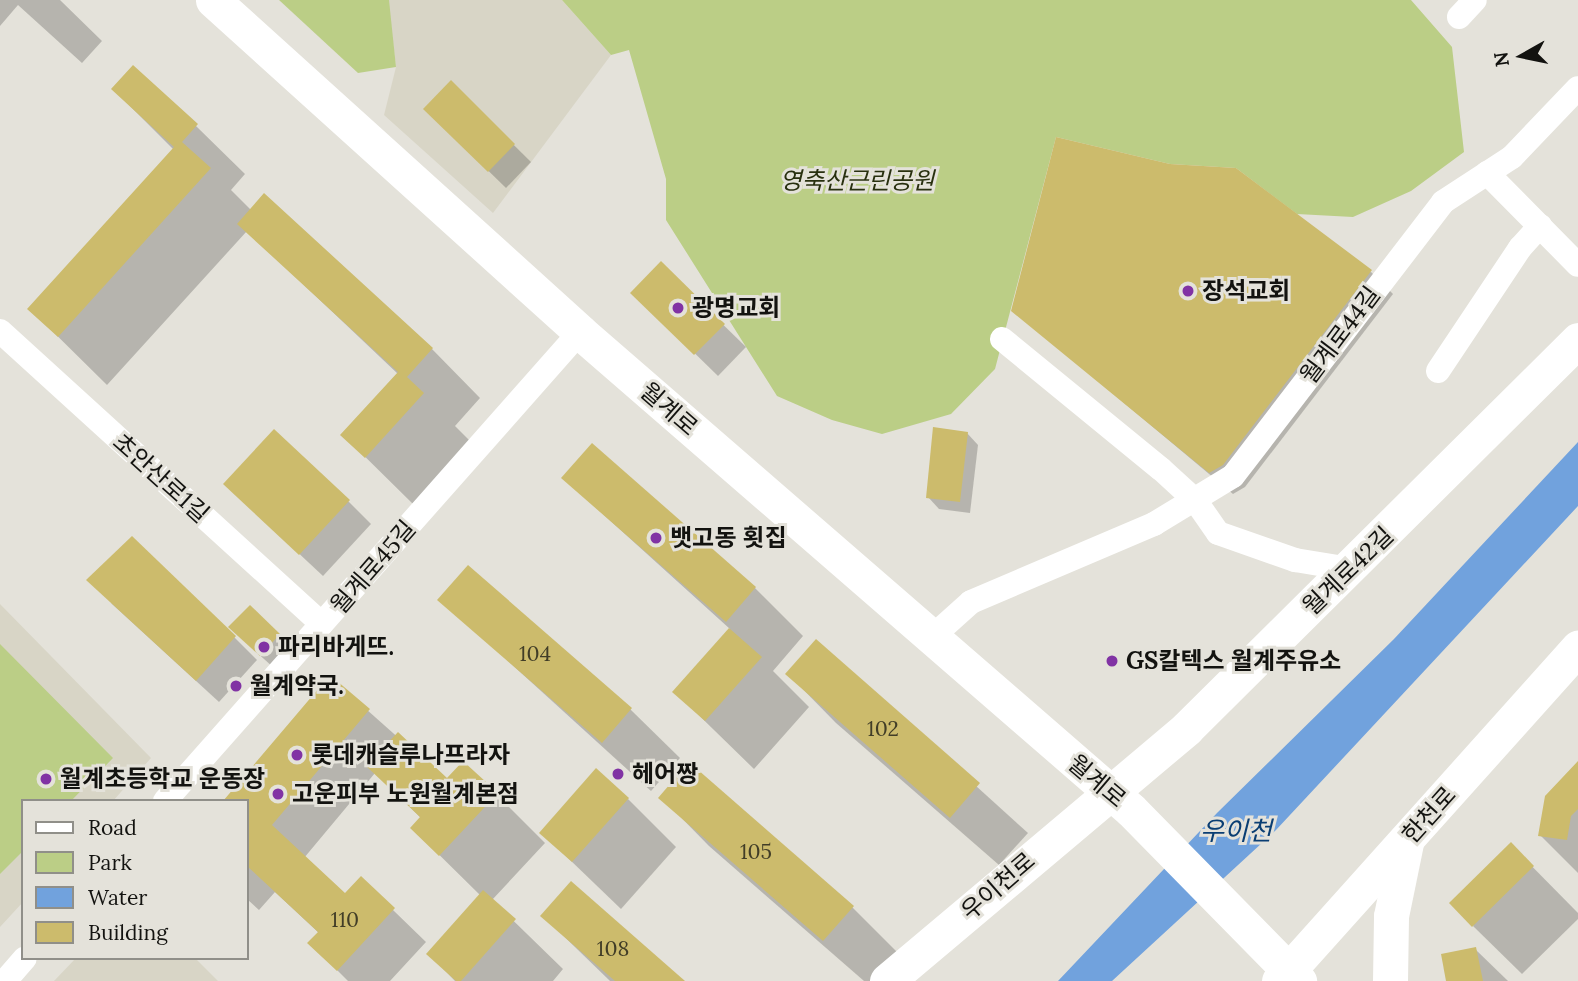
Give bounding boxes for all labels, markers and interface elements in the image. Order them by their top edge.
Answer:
north arrow [1487,21,1557,91]
text: N [1488,50,1514,68]
park label: 영축산근린공원 [780,167,934,195]
place label: 장석교회 [1202,277,1290,305]
street label: 월계로44길 [1294,281,1386,389]
marker: 장석교회 [1180,283,1196,299]
place label: 광명교회 [692,294,780,322]
marker: 광명교회 [670,300,686,316]
street label: 월계로 [635,376,703,442]
street label: 초안산로1길 [107,427,215,529]
street label: 월계로45길 [325,514,421,620]
street label: 월계로42길 [1297,521,1399,621]
place label: 뱃고동 횟집 [670,524,787,552]
marker: 뱃고동 횟집 [648,530,664,546]
place label: 파리바게뜨. [278,633,394,661]
marker: 파리바게뜨. [256,639,272,655]
house number: 104 [519,641,551,667]
place label: GS칼텍스 월계주유소 [1126,647,1341,675]
marker: GS칼텍스 월계주유소 [1104,653,1120,669]
place label: 월계약국. [250,672,344,700]
marker: 월계약국. [228,678,244,694]
house number: 102 [867,716,899,742]
place label: 롯데캐슬루나프라자 [311,741,510,769]
marker: 롯데캐슬루나프라자 [289,747,305,763]
street label: 월계로 [1062,749,1132,813]
place label: 헤어짱 [632,760,698,788]
place label: 월계초등학교 운동장 [60,765,265,793]
marker: 헤어짱 [610,766,626,782]
marker: 월계초등학교 운동장 [38,771,54,787]
place label: 고운피부 노원월계본점 [292,780,519,808]
street label: 한천로 [1396,781,1462,849]
marker: 고운피부 노원월계본점 [270,786,286,802]
legend [21,799,248,960]
text: Road [88,814,137,841]
water label: 우이천 [1200,815,1272,847]
house number: 105 [740,839,772,865]
street label: 우이천로 [955,846,1041,926]
text: Park [88,849,132,876]
text: Water [88,884,147,911]
house number: 110 [331,907,359,933]
text: Building [88,919,168,946]
house number: 108 [597,936,629,962]

